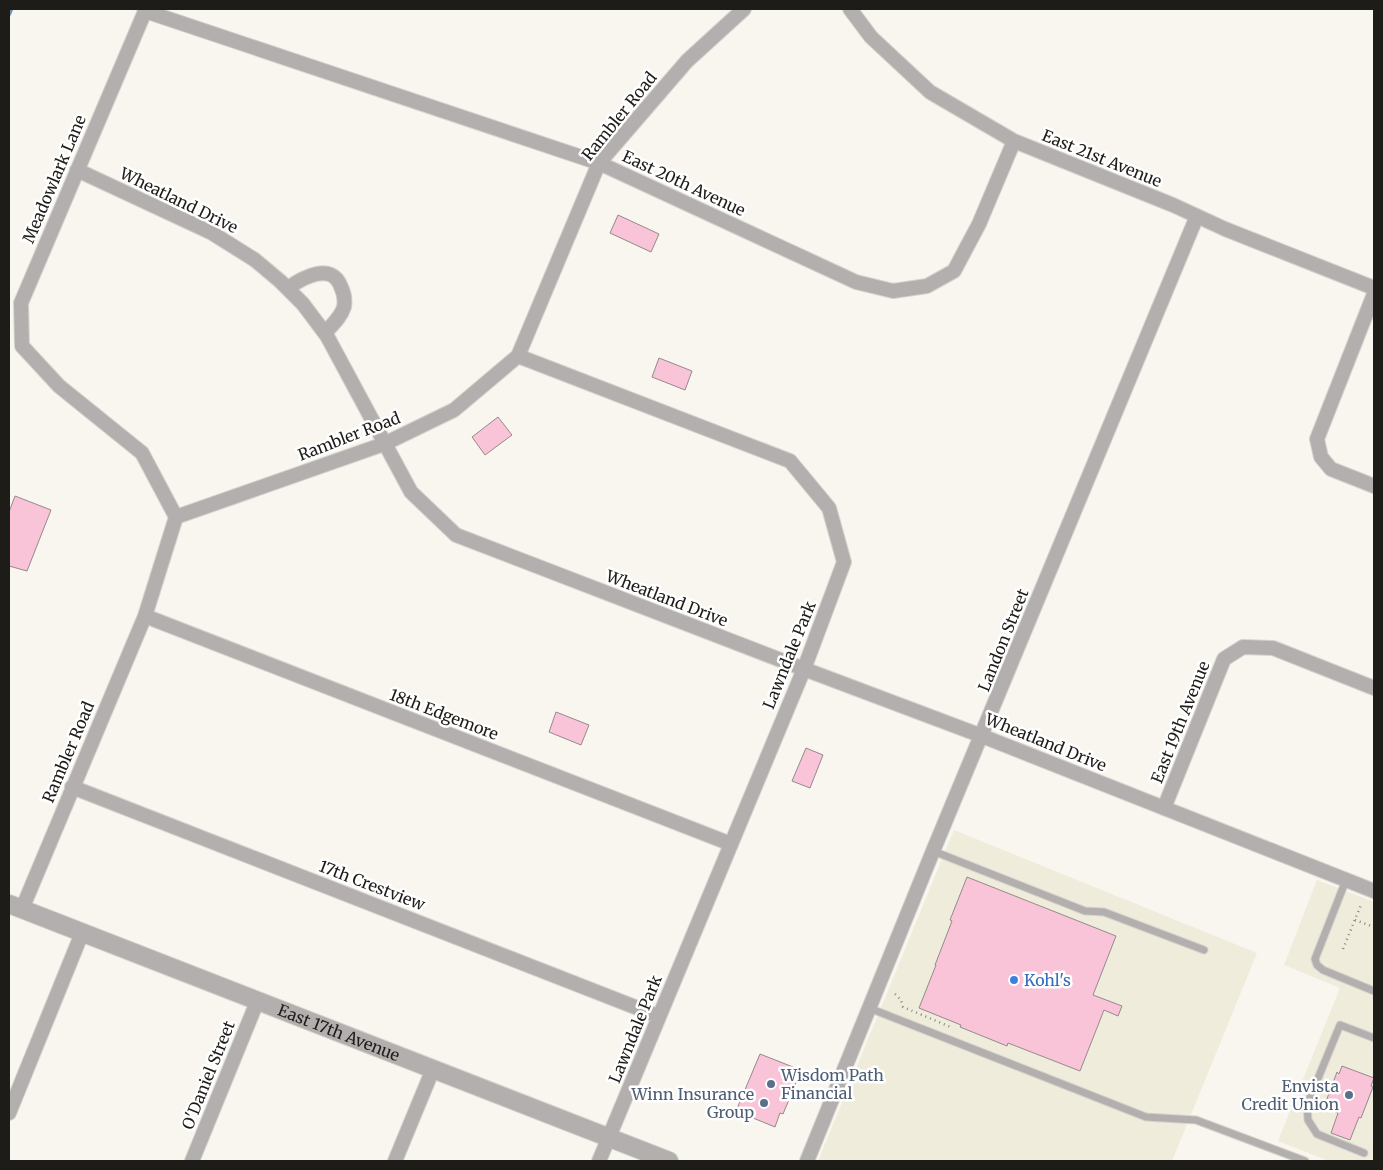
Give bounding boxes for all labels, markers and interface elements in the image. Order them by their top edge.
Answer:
street label: Rambler Road [577,67,661,164]
street label: Meadowlark Lane [18,112,90,246]
street label: East 21st Avenue [1039,125,1165,191]
street label: East 20th Avenue [619,146,749,220]
street label: Wheatland Drive [116,162,241,237]
street label: Rambler Road [295,407,403,465]
street label: Wheatland Drive [602,565,731,630]
street label: Landon Street [973,585,1033,694]
street label: Lawndale Park [758,597,820,712]
street label: East 19th Avenue [1146,658,1214,786]
street label: 18th Edgemore [387,684,501,744]
street label: Rambler Road [38,698,98,806]
street label: Wheatland Drive [982,708,1110,775]
street label: 17th Crestview [316,856,428,915]
place label: Kohl's [1024,970,1071,990]
street label: Lawndale Park [604,971,666,1086]
marker: Kohl's [1008,974,1020,986]
street label: East 17th Avenue [275,1000,403,1065]
street label: O'Daniel Street [177,1017,239,1132]
place label: Wisdom Path Financial [780,1065,884,1103]
place label: Envista Credit Union [1241,1076,1339,1114]
marker: Wisdom Path Financial [765,1078,777,1090]
place label: Winn Insurance Group [630,1084,754,1122]
marker: Envista Credit Union [1343,1089,1355,1101]
marker: Winn Insurance Group [758,1097,770,1109]

